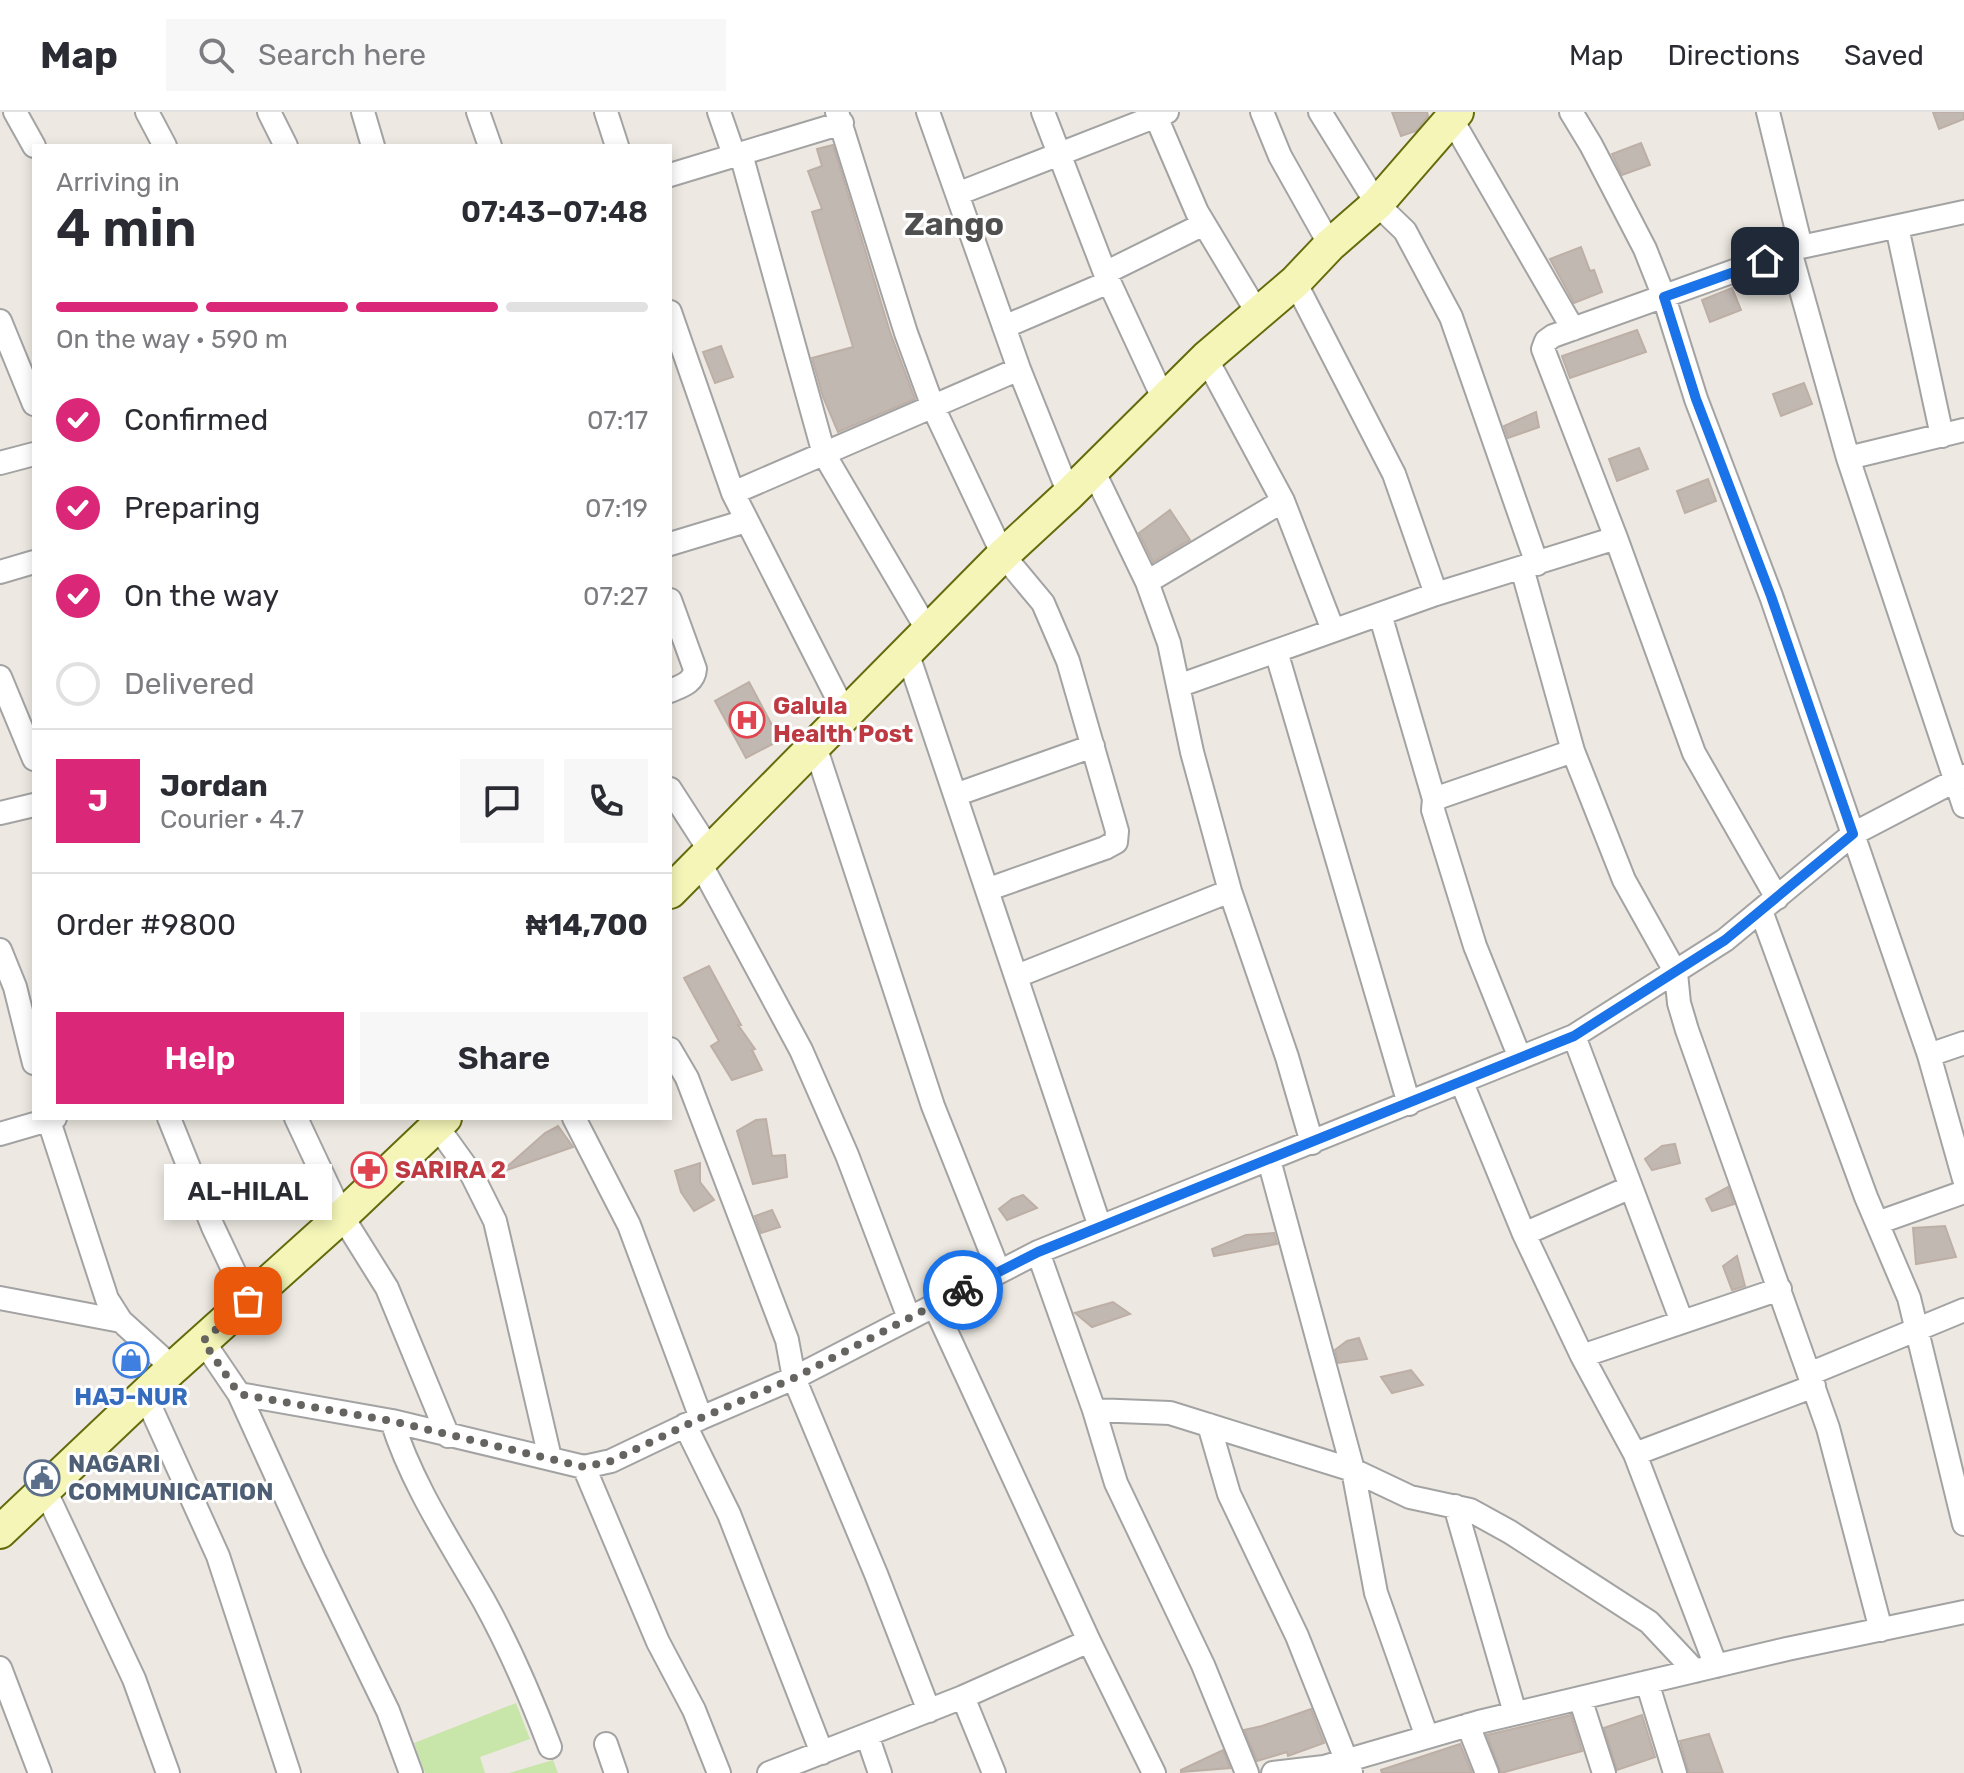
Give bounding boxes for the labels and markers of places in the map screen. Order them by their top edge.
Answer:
pin [1731,227,1799,295]
place label: Galula Health Post [773,692,913,748]
hospital icon: Galula Health Post [728,701,766,739]
pharmacy icon: SARIRA 2 [350,1151,388,1189]
place label: SARIRA 2 [395,1156,506,1184]
callout: AL-HILAL [164,1165,332,1221]
pin [214,1267,282,1335]
shop icon: HAJ-NUR [112,1341,150,1379]
place label: HAJ-NUR [74,1383,188,1411]
place label: NAGARI COMMUNICATION [68,1450,273,1506]
public building icon: NAGARI COMMUNICATION [23,1459,61,1497]

